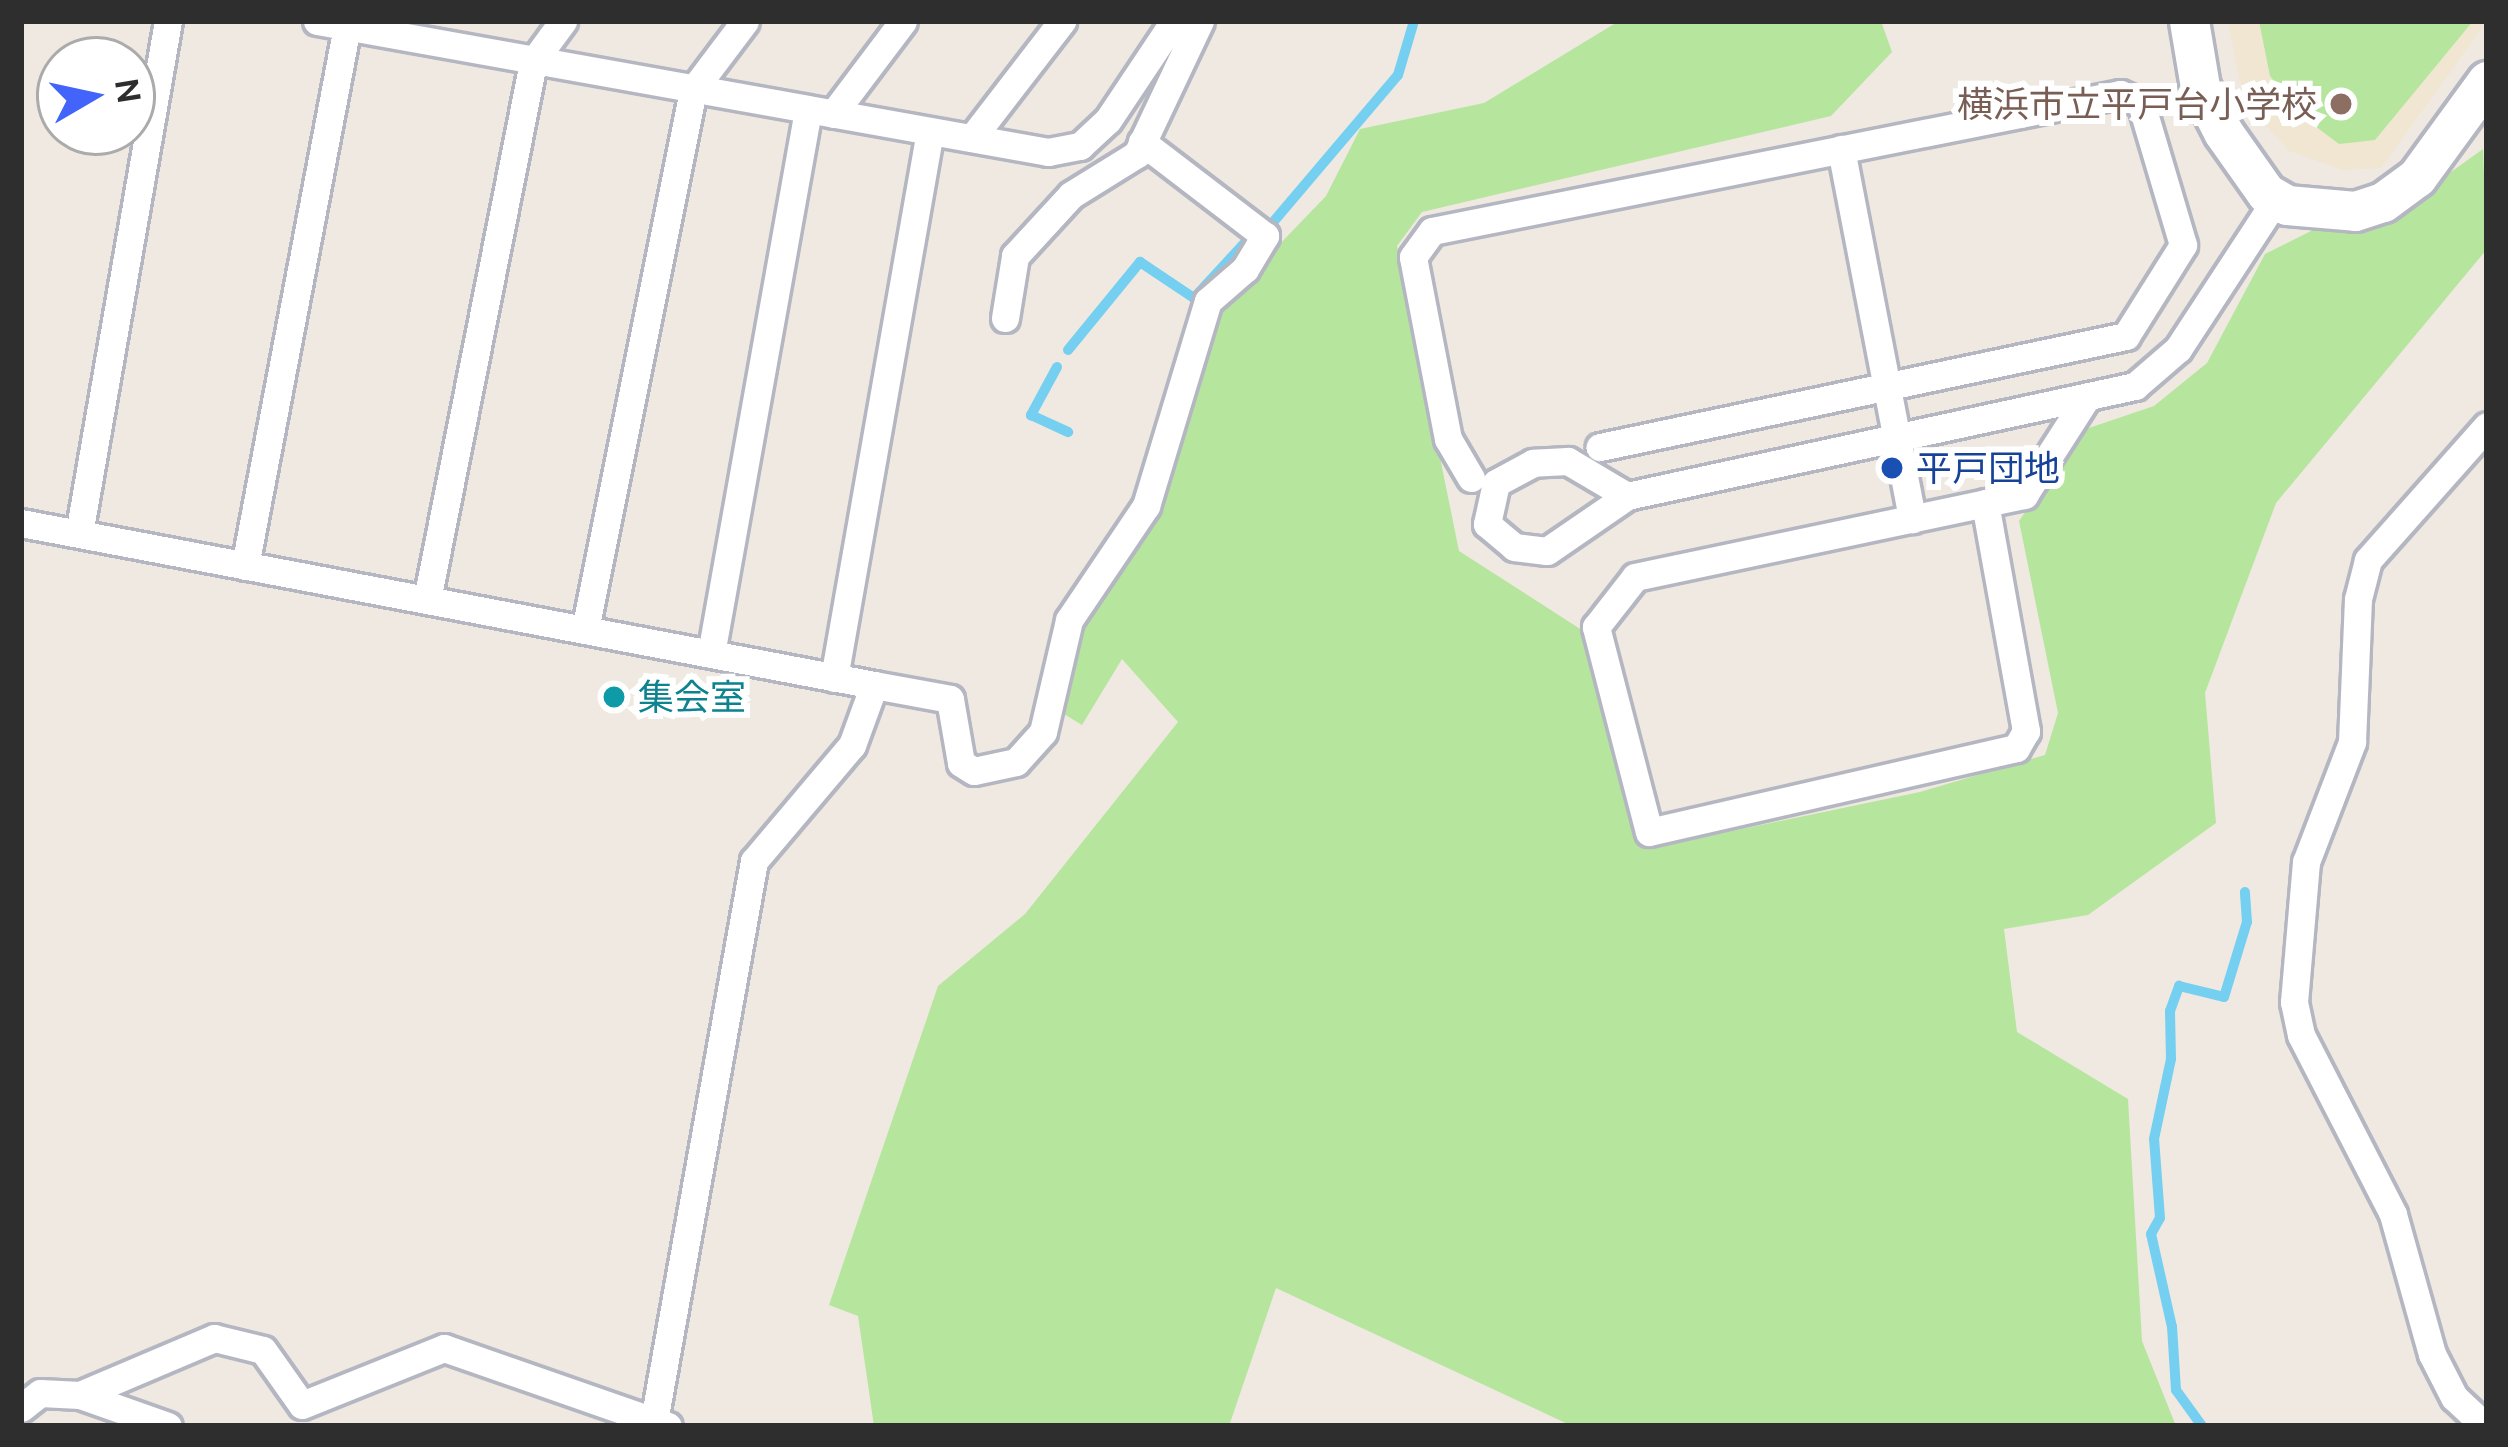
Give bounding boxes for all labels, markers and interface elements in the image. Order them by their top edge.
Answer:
north arrow [36,36,156,156]
text: N [109,76,149,106]
place label: 横浜市立平戸台小学校 [1957,82,2317,126]
marker: 横浜市立平戸台小学校 [2328,91,2354,117]
place label: 平戸団地 [1916,446,2060,490]
marker: 平戸団地 [1879,455,1905,481]
place label: 集会室 [638,675,746,719]
marker: 集会室 [601,684,627,710]

